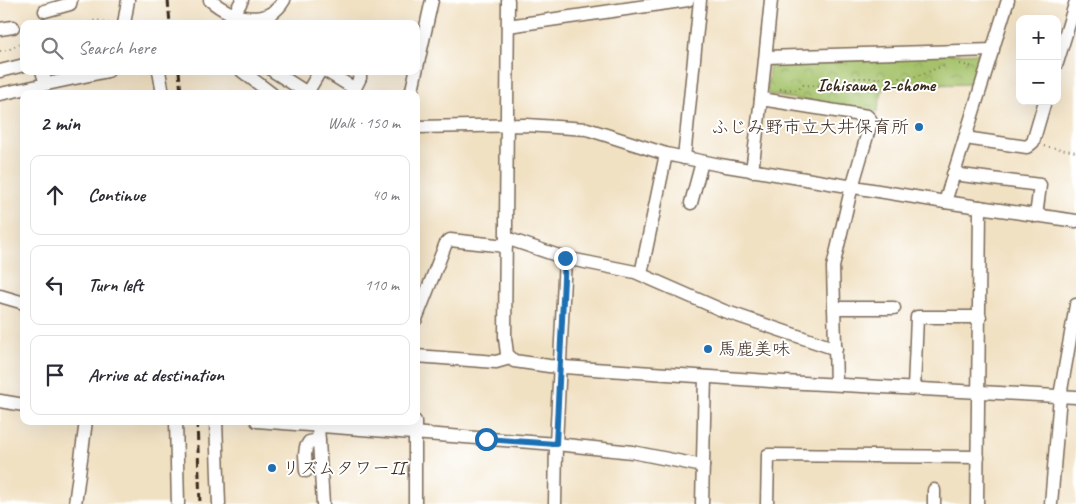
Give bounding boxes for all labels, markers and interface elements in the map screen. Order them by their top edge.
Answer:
map controls [1016,15,1061,105]
button: + [1016,15,1061,60]
search box [20,20,420,75]
icon: search [38,34,66,62]
text: Search here [78,36,155,60]
button: − [1016,60,1061,105]
district label: Ichisawa 2-chome [817,73,937,97]
text: 2 min [40,110,80,136]
text: Walk · 150 m [328,113,400,133]
place label: ふじみ野市立大井保育所 [711,116,909,138]
marker: ふじみ野市立大井保育所 [913,121,925,133]
icon: ahead [41,181,69,209]
text: Continue [88,183,145,207]
text: 40 m [372,185,399,205]
route end [554,247,577,270]
icon: left [41,271,69,299]
text: Turn left [88,273,143,297]
text: 110 m [365,275,399,295]
place label: 馬鹿美味 [718,338,790,360]
marker: 馬鹿美味 [702,343,714,355]
icon: arrive [41,361,69,389]
text: Arrive at destination [88,363,224,387]
route start [475,428,498,451]
place label: リズムタワーII [282,457,409,479]
marker: リズムタワーII [266,462,278,474]

